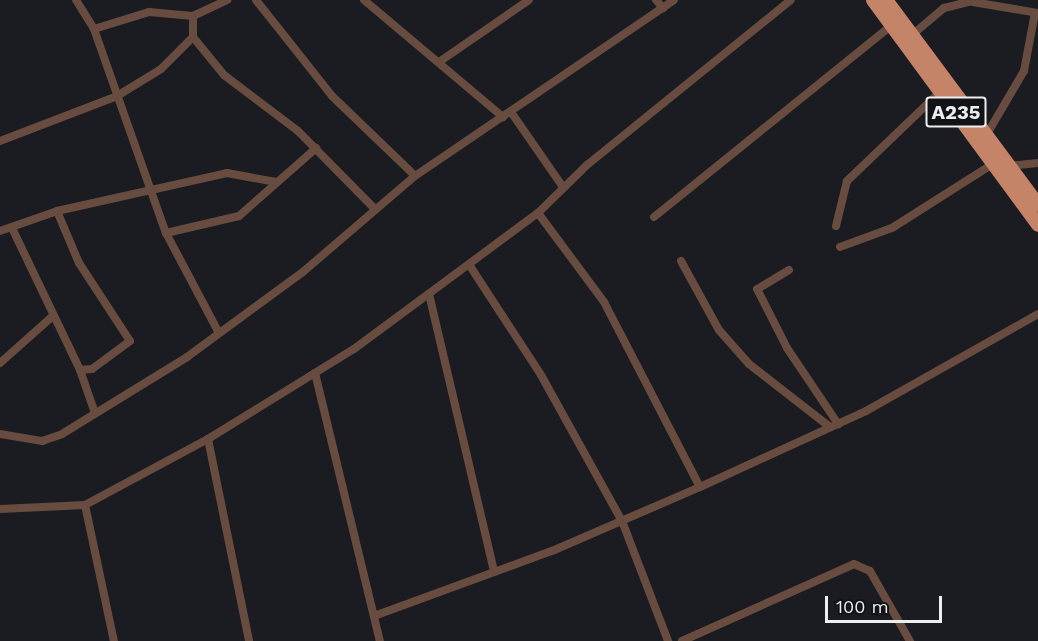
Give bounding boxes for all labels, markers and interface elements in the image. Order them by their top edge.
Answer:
road number: A235 [924,95,988,129]
scale bar [828,584,945,622]
text: 100 m [836,596,889,617]

